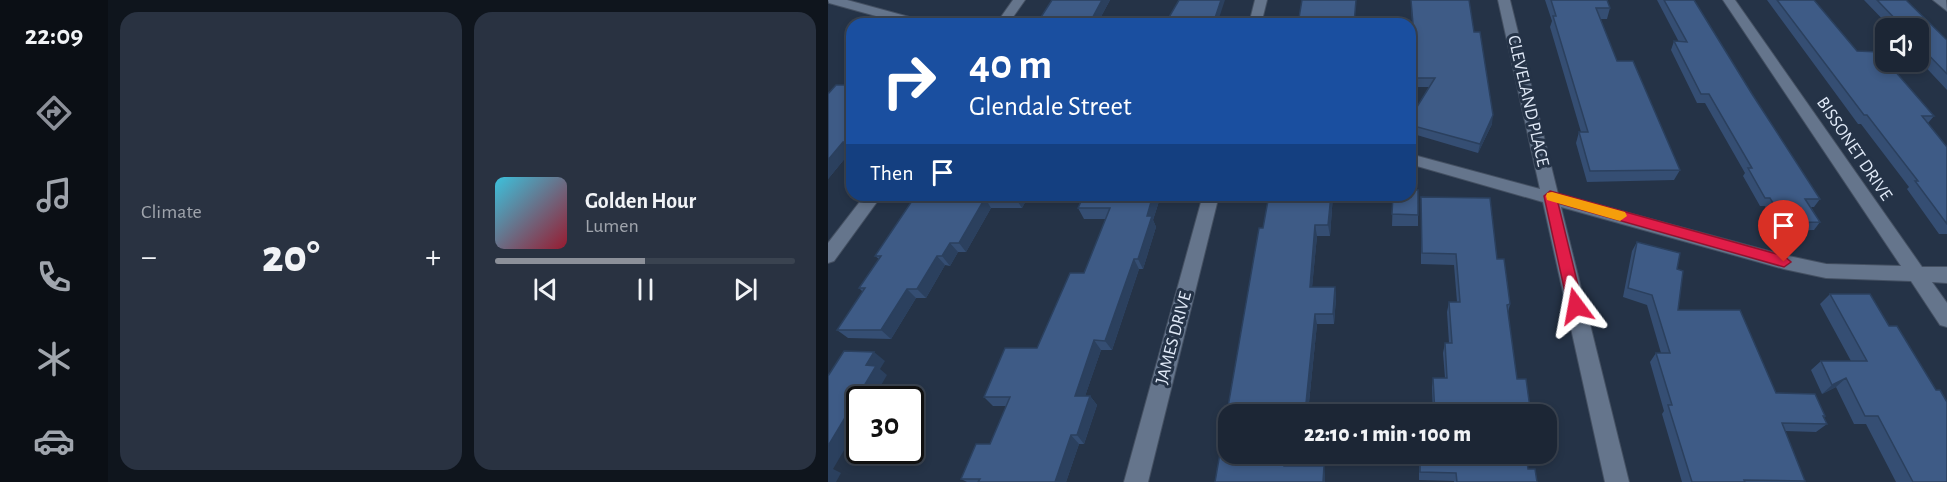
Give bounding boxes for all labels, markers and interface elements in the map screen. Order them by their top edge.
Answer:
map controls [1875,18,1929,72]
button: sound [1875,18,1929,72]
text: 22:09 [25,22,83,49]
street label: CLEVELAND PLACE [1504,34,1552,169]
icon: right [870,42,948,120]
text: 40 m [969,44,1052,86]
icon: directions [33,92,75,134]
text: Glendale Street [969,93,1132,120]
street label: BISSONET DRIVE [1813,94,1895,204]
icon: arrive [926,156,959,189]
text: Then [870,162,914,184]
icon: music [33,174,75,216]
text: Golden Hour [585,190,696,212]
pin [1758,200,1809,262]
text: Climate [141,202,202,222]
icon: arrive [1767,209,1800,242]
text: Lumen [585,216,639,236]
text: 20° [262,235,320,280]
text: − [141,241,157,274]
text: + [425,241,441,274]
icon: phone [33,256,75,298]
icon: previous [529,273,562,306]
icon: pause [629,273,662,306]
icon: next [729,273,762,306]
position arrow [1544,274,1608,338]
street label: JAMES DRIVE [1153,289,1195,386]
icon: climate [33,338,75,380]
speed limit sign: 30 [846,386,924,464]
icon: car [33,420,75,462]
text: 22:10 · 1 min · 100 m [1304,423,1471,445]

